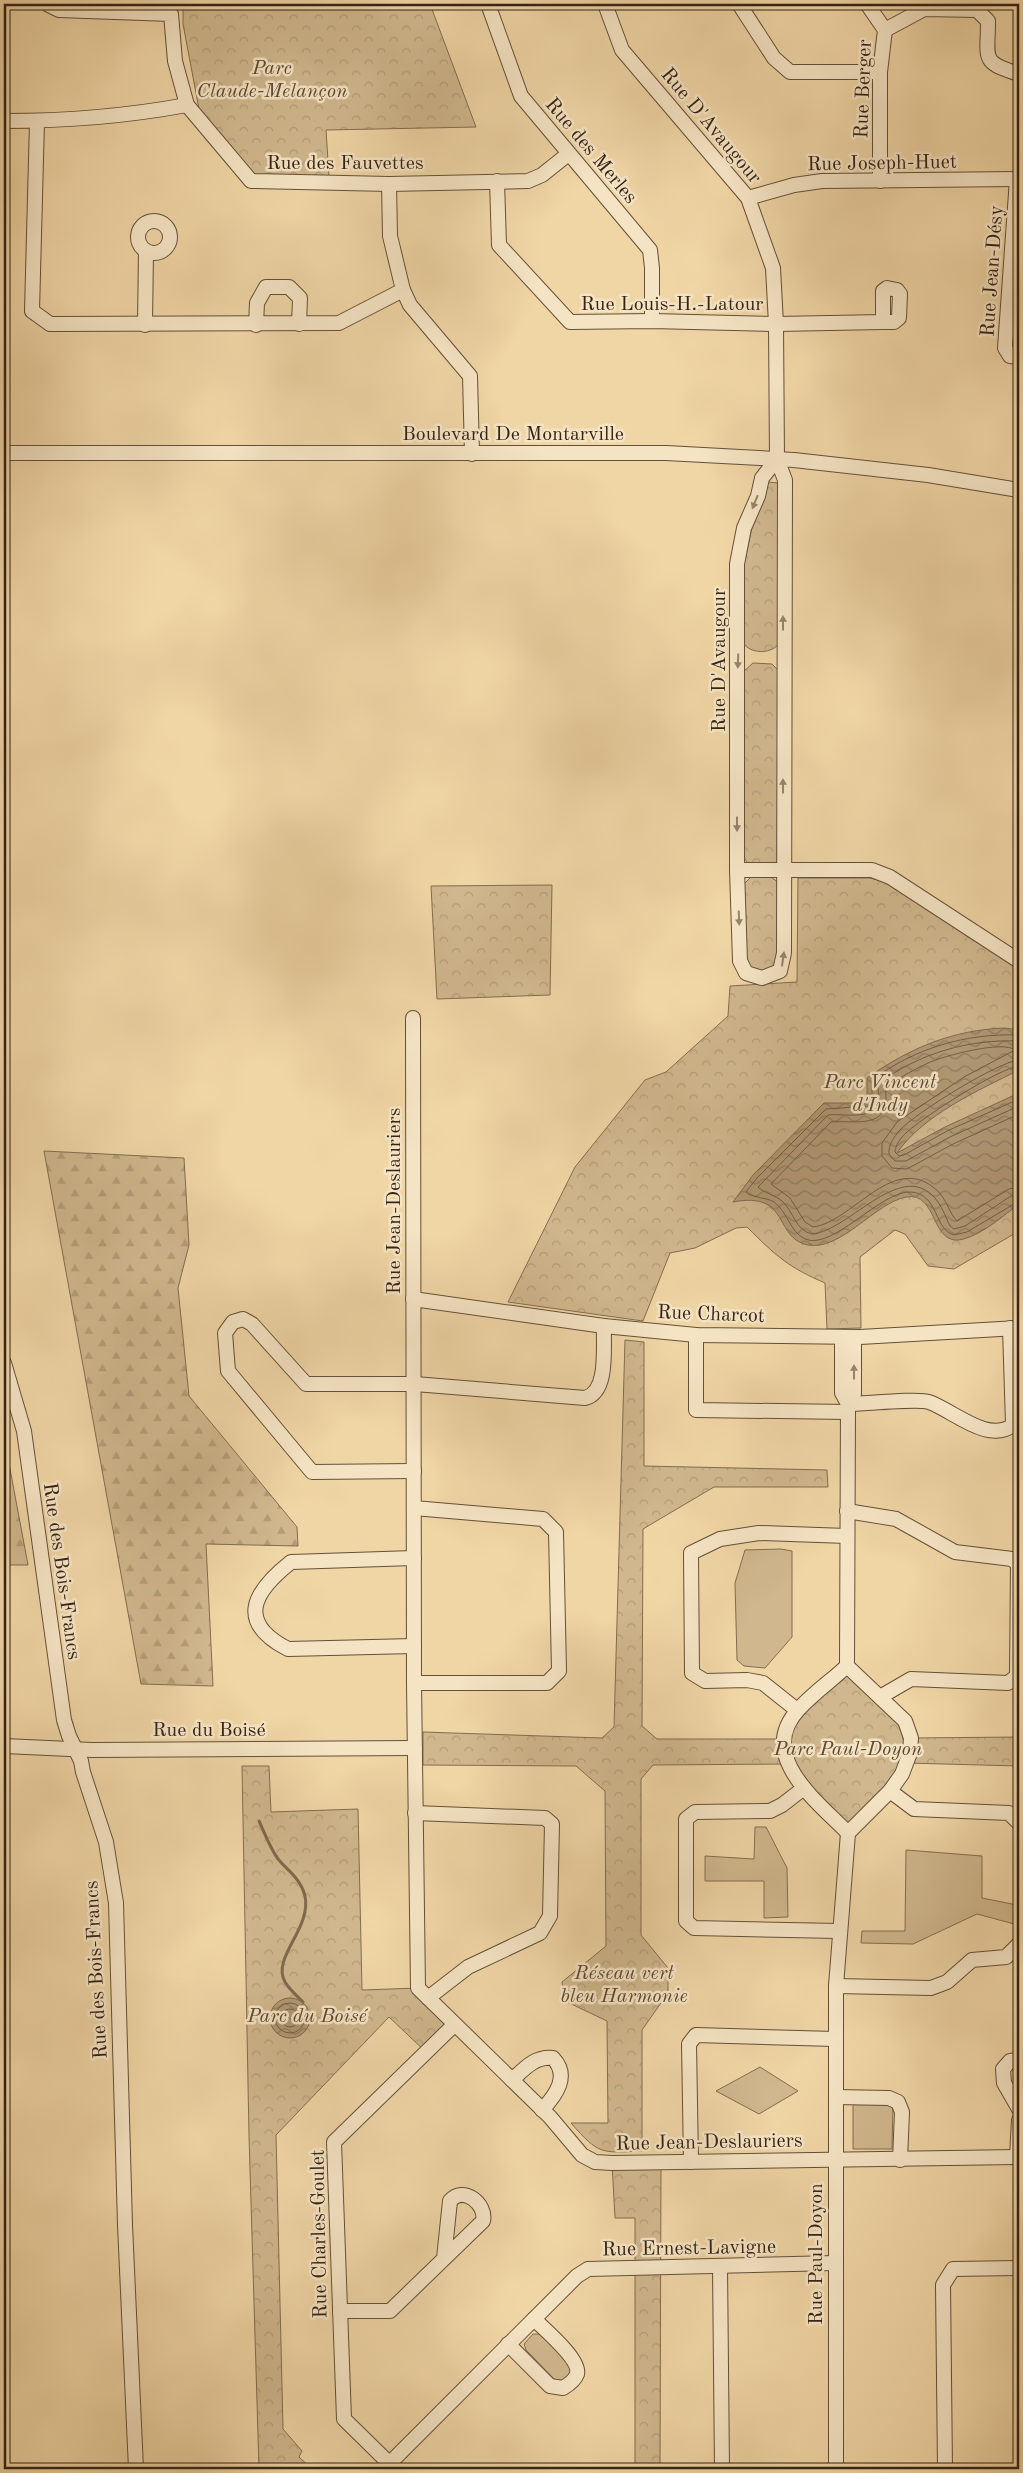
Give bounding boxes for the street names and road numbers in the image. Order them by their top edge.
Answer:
street label: Rue Berger [852,39,876,139]
street label: Rue D'Avaugour [656,65,765,188]
street label: Rue des Merles [541,95,640,208]
street label: Rue Joseph-Huet [807,153,957,175]
street label: Rue des Fauvettes [266,154,424,174]
street label: Rue Jean-Désy [978,204,1008,338]
street label: Rue Louis-H.-Latour [580,295,764,315]
street label: Boulevard De Montarville [402,425,624,445]
street label: Rue D'Avaugour [710,588,730,732]
street label: Rue Jean-Deslauriers [385,1108,405,1295]
street label: Rue Charcot [657,1303,765,1327]
street label: Rue des Bois-Francs [39,1481,83,1661]
street label: Rue du Boisé [152,1721,266,1741]
street label: Rue des Bois-Francs [82,1880,112,2060]
street label: Rue Jean-Deslauriers [615,2131,803,2155]
street label: Rue Charles-Goulet [309,2149,331,2319]
street label: Rue Paul-Doyon [807,2183,827,2325]
street label: Rue Ernest-Lavigne [602,2237,776,2261]

